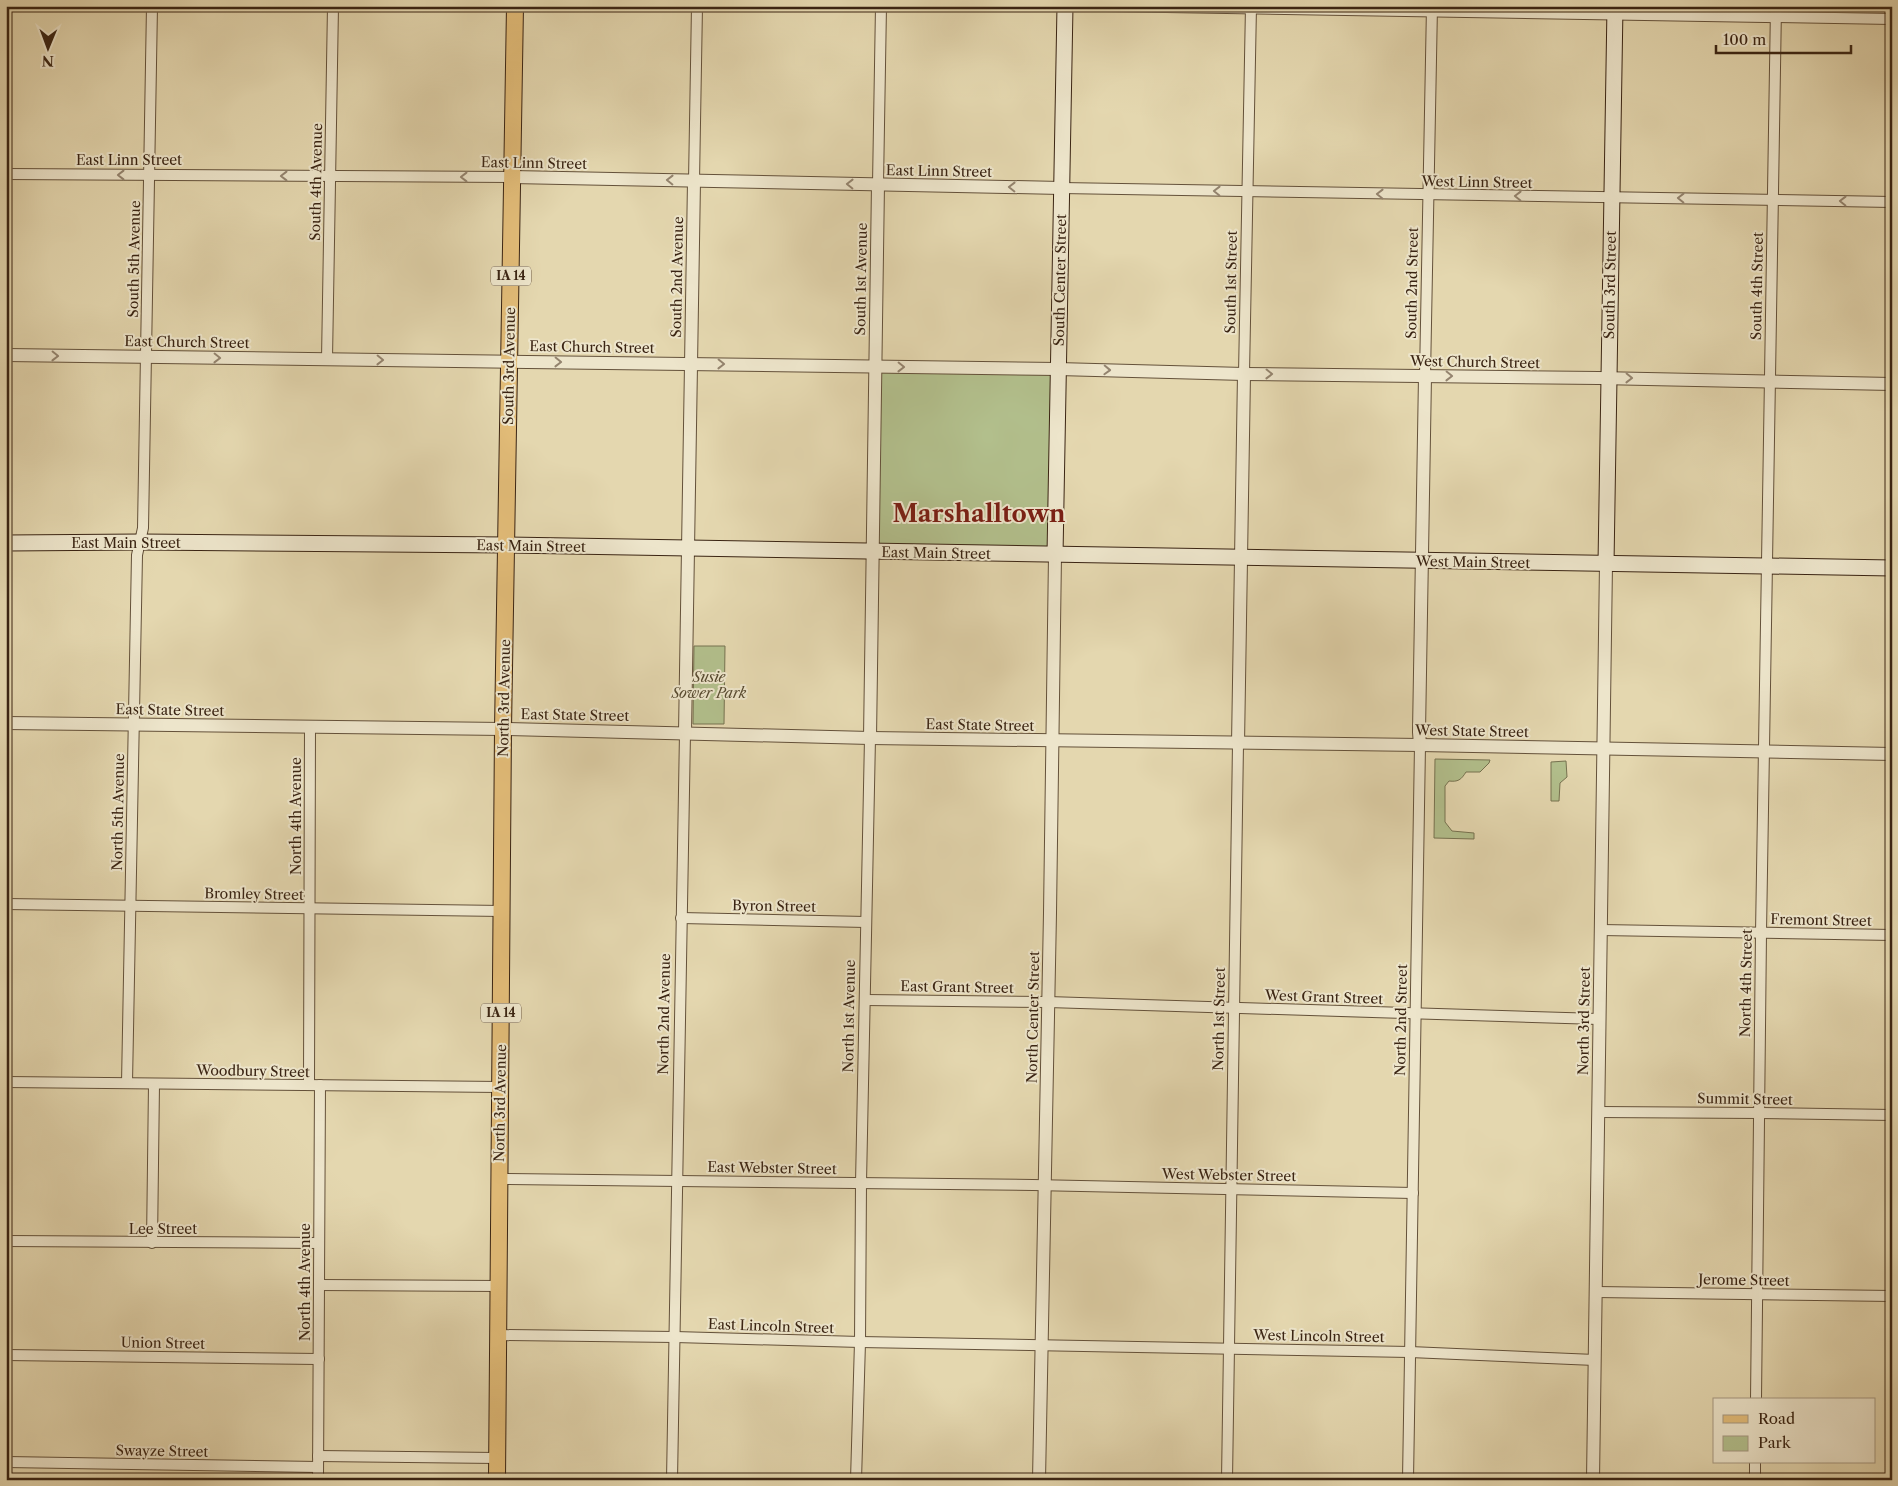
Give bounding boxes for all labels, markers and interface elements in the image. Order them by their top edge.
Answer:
north arrow [22,22,72,72]
scale bar [1716,22,1850,54]
text: 100 m [1723,30,1766,49]
text: N [42,52,54,70]
street label: South 4th Avenue [306,123,326,241]
street label: East Linn Street [76,151,182,169]
street label: East Linn Street [481,153,587,173]
street label: East Linn Street [886,161,992,181]
one-way arrow [117,169,125,180]
one-way arrow [279,170,287,181]
one-way arrow [459,172,467,182]
street label: West Linn Street [1420,172,1533,192]
one-way arrow [666,175,674,185]
one-way arrow [846,179,854,189]
one-way arrow [1008,182,1016,192]
one-way arrow [1213,186,1221,196]
one-way arrow [1376,189,1384,199]
one-way arrow [1514,191,1522,201]
one-way arrow [1676,193,1684,204]
one-way arrow [1839,196,1846,206]
street label: South 5th Avenue [124,200,144,318]
street label: South Center Street [1050,214,1070,346]
street label: South 2nd Avenue [667,216,687,338]
street label: South 1st Avenue [851,222,871,336]
street label: South 2nd Street [1402,227,1422,339]
street label: South 1st Street [1221,230,1241,334]
street label: South 3rd Street [1600,231,1620,339]
street label: South 4th Street [1747,232,1767,340]
road number: IA 14 [491,266,531,286]
street label: South 3rd Avenue [499,307,519,425]
street label: East Church Street [124,332,250,352]
street label: East Church Street [529,337,655,357]
one-way arrow [52,351,59,361]
street label: West Church Street [1409,352,1540,372]
one-way arrow [214,353,222,363]
one-way arrow [376,355,384,365]
one-way arrow [554,357,562,367]
one-way arrow [717,359,725,369]
one-way arrow [897,361,905,372]
one-way arrow [1104,365,1111,375]
one-way arrow [1266,369,1274,380]
one-way arrow [1446,371,1454,381]
one-way arrow [1626,373,1634,384]
district label: Marshalltown [893,499,1066,528]
street label: East Main Street [71,534,181,552]
street label: East Main Street [476,536,586,556]
street label: East Main Street [881,543,991,563]
street label: West Main Street [1415,552,1530,572]
street label: North 3rd Avenue [494,639,514,757]
park label: Susie Sower Park [671,668,747,702]
street label: East State Street [116,700,225,720]
street label: East State Street [521,705,630,725]
street label: East State Street [926,715,1035,735]
street label: West State Street [1414,721,1529,741]
street label: North 5th Avenue [108,753,128,871]
street label: North 4th Avenue [287,757,305,875]
street label: Bromley Street [204,884,304,904]
street label: Byron Street [732,896,816,916]
street label: Fremont Street [1770,910,1872,930]
street label: North 4th Street [1736,929,1756,1037]
street label: North Center Street [1023,951,1043,1083]
street label: North 2nd Avenue [654,953,674,1075]
street label: North 1st Avenue [839,959,859,1073]
street label: North 2nd Street [1391,964,1411,1076]
street label: North 1st Street [1209,967,1229,1071]
street label: North 3rd Street [1574,967,1594,1075]
street label: East Grant Street [900,977,1014,997]
street label: West Grant Street [1264,986,1383,1008]
road number: IA 14 [481,1004,521,1022]
street label: North 3rd Avenue [490,1044,510,1162]
street label: Woodbury Street [195,1061,310,1081]
street label: Summit Street [1697,1089,1793,1109]
street label: East Webster Street [707,1158,837,1178]
street label: West Webster Street [1161,1165,1296,1185]
street label: Lee Street [129,1220,197,1238]
street label: North 4th Avenue [296,1223,314,1341]
street label: Jerome Street [1696,1270,1790,1290]
street label: East Lincoln Street [708,1315,834,1337]
street label: West Lincoln Street [1252,1326,1385,1346]
street label: Union Street [121,1333,205,1353]
legend [1713,1398,1876,1464]
text: Road [1758,1409,1795,1428]
text: Park [1758,1433,1792,1452]
street label: Swayze Street [115,1441,209,1461]

